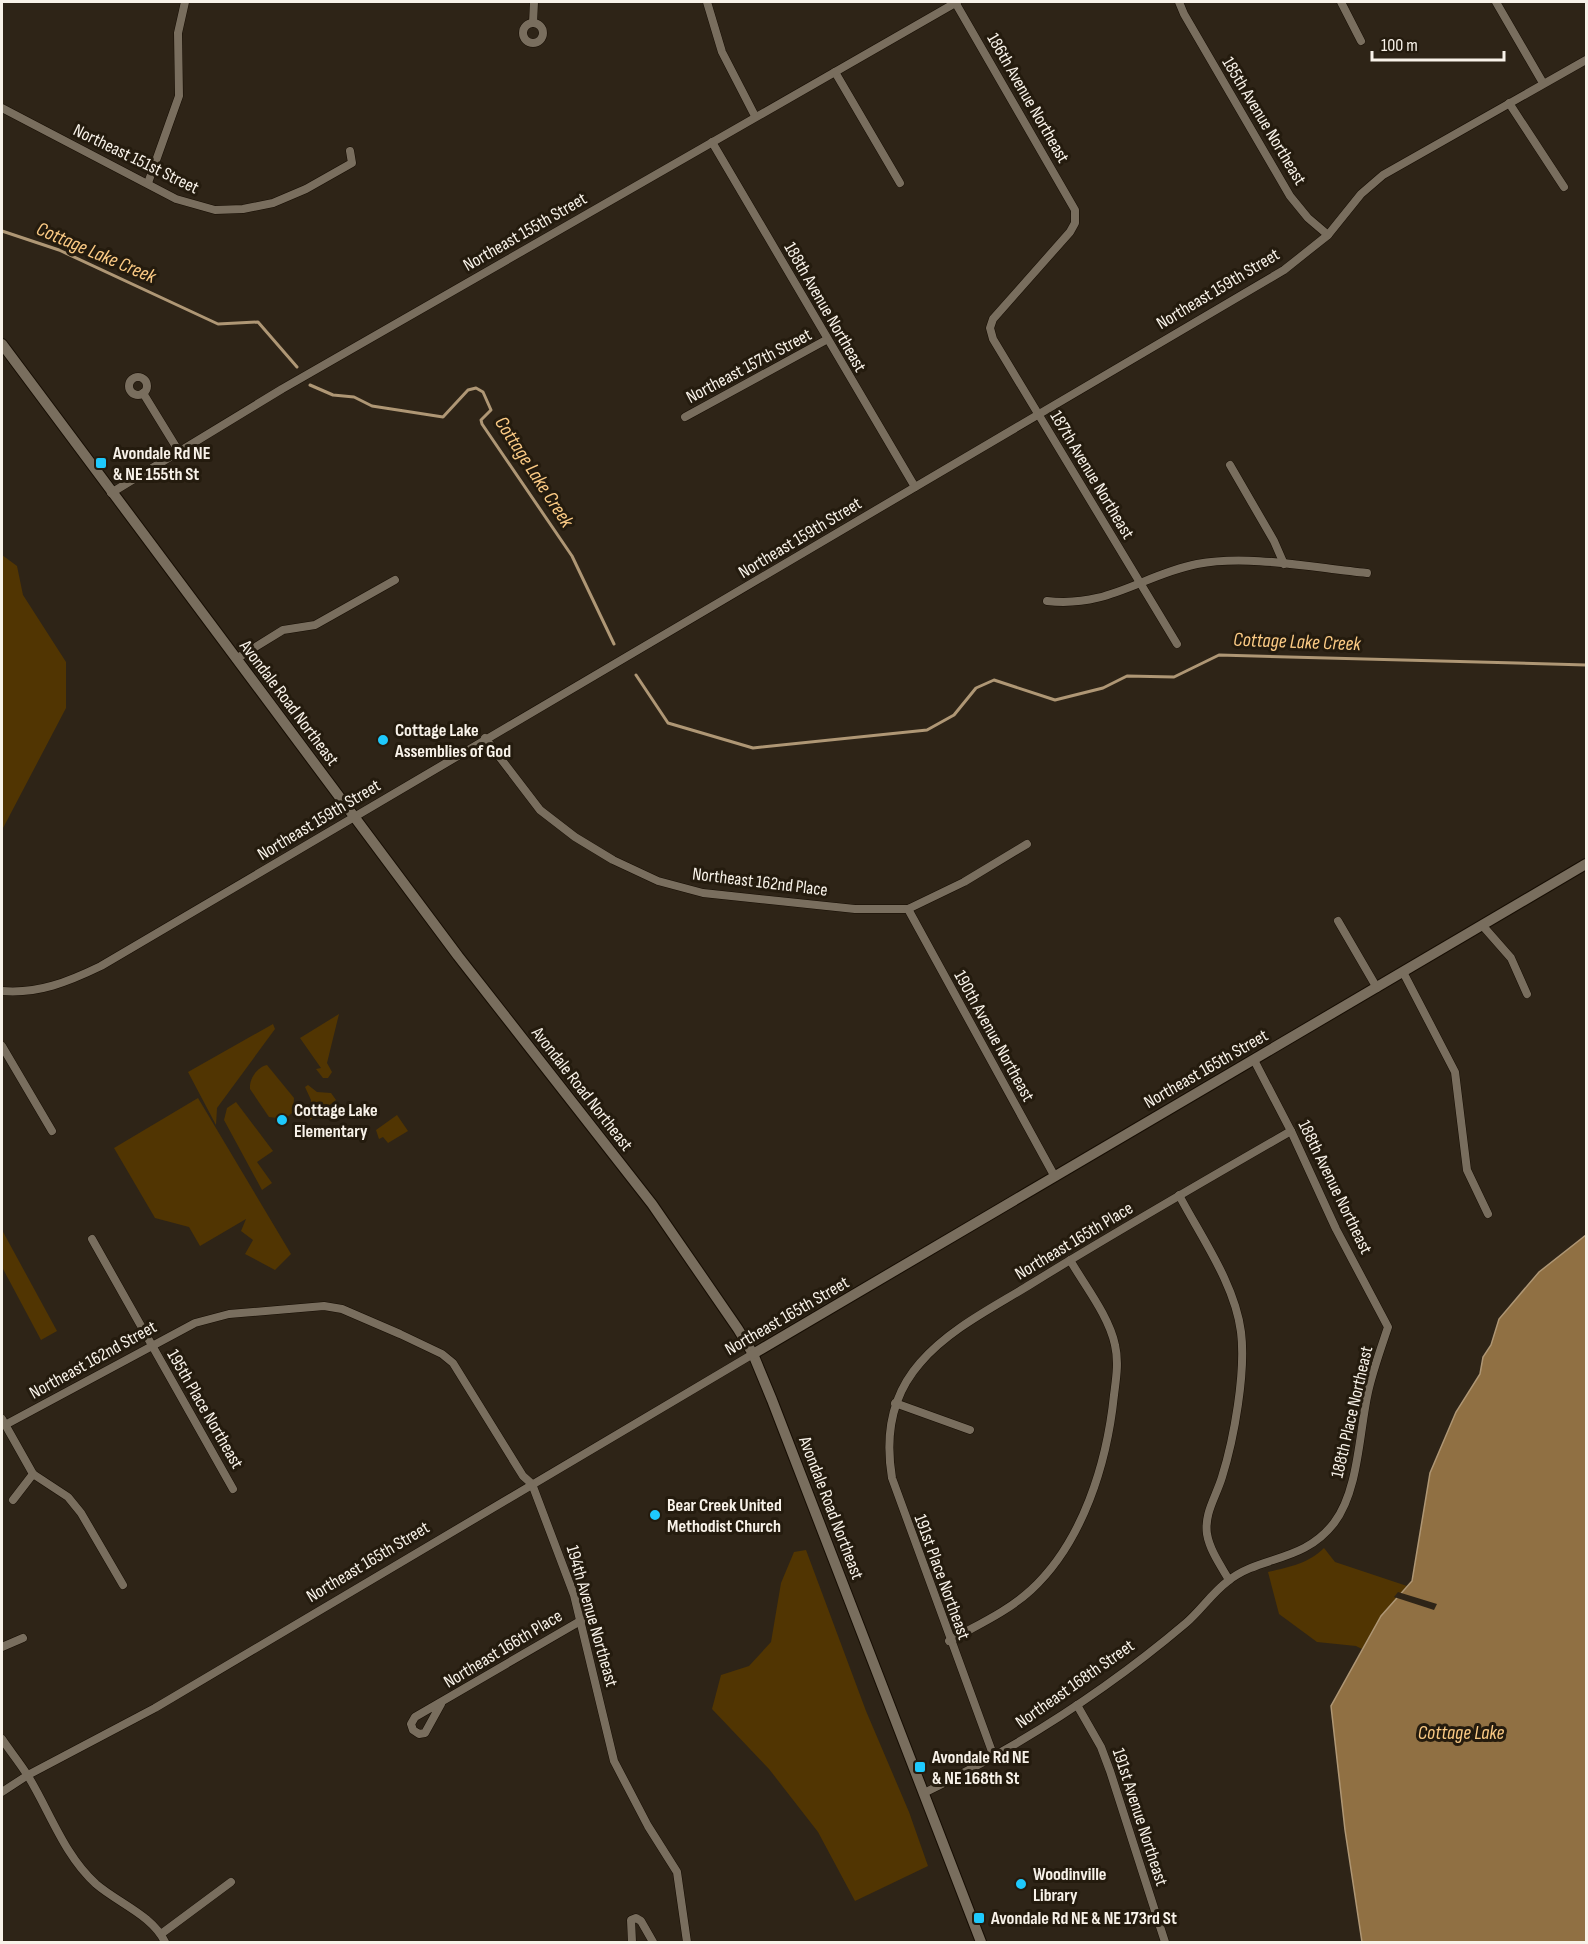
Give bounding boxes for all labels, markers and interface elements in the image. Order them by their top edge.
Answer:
scale bar [1372,24,1504,62]
street label: 186th Avenue Northeast [982,29,1074,167]
text: 100 m [1381,35,1418,56]
street label: 185th Avenue Northeast [1217,53,1311,189]
street label: Northeast 151st Street [70,120,203,199]
street label: Northeast 155th Street [460,188,591,276]
water label: Cottage Lake Creek [33,217,160,289]
street label: 188th Avenue Northeast [779,238,871,376]
street label: Northeast 159th Street [1153,244,1284,334]
street label: Northeast 157th Street [683,324,816,408]
street label: 187th Avenue Northeast [1045,407,1139,543]
water label: Cottage Lake Creek [489,412,579,532]
place label: Avondale Rd NE & NE 155th St [112,443,211,485]
marker: Avondale Rd NE & NE 155th St [94,456,108,470]
street label: Northeast 159th Street [735,493,866,583]
water label: Cottage Lake Creek [1233,628,1362,656]
street label: Avondale Road Northeast [234,635,343,770]
place label: Cottage Lake Assemblies of God [394,720,511,762]
marker: Cottage Lake Assemblies of God [376,733,390,747]
street label: Northeast 159th Street [254,775,385,865]
street label: Northeast 162nd Place [691,863,829,901]
street label: 190th Avenue Northeast [949,967,1039,1106]
street label: Avondale Road Northeast [526,1022,637,1156]
street label: Northeast 165th Street [1140,1025,1272,1113]
place label: Cottage Lake Elementary [294,1100,378,1142]
marker: Cottage Lake Elementary [275,1113,289,1127]
street label: 188th Avenue Northeast [1293,1117,1377,1258]
street label: Northeast 165th Place [1011,1198,1137,1284]
street label: Northeast 165th Street [721,1272,853,1360]
street label: Northeast 162nd Street [26,1316,161,1404]
street label: 188th Place Northeast [1327,1344,1377,1480]
street label: 195th Place Northeast [162,1346,248,1473]
street label: Avondale Road Northeast [794,1433,868,1583]
place label: Bear Creek United Methodist Church [667,1495,782,1537]
marker: Bear Creek United Methodist Church [648,1508,662,1522]
street label: 191st Place Northeast [910,1511,975,1643]
street label: Northeast 165th Street [303,1517,434,1607]
street label: 194th Avenue Northeast [562,1543,622,1690]
street label: Northeast 166th Place [440,1605,566,1693]
street label: Northeast 168th Street [1012,1635,1139,1733]
water label: Cottage Lake [1418,1721,1504,1745]
street label: 191st Avenue Northeast [1108,1745,1172,1889]
place label: Avondale Rd NE & NE 168th St [931,1747,1030,1789]
marker: Avondale Rd NE & NE 168th St [913,1760,927,1774]
place label: Woodinville Library [1033,1864,1106,1906]
marker: Woodinville Library [1014,1877,1028,1891]
place label: Avondale Rd NE & NE 173rd St [990,1908,1177,1929]
marker: Avondale Rd NE & NE 173rd St [972,1911,986,1925]

